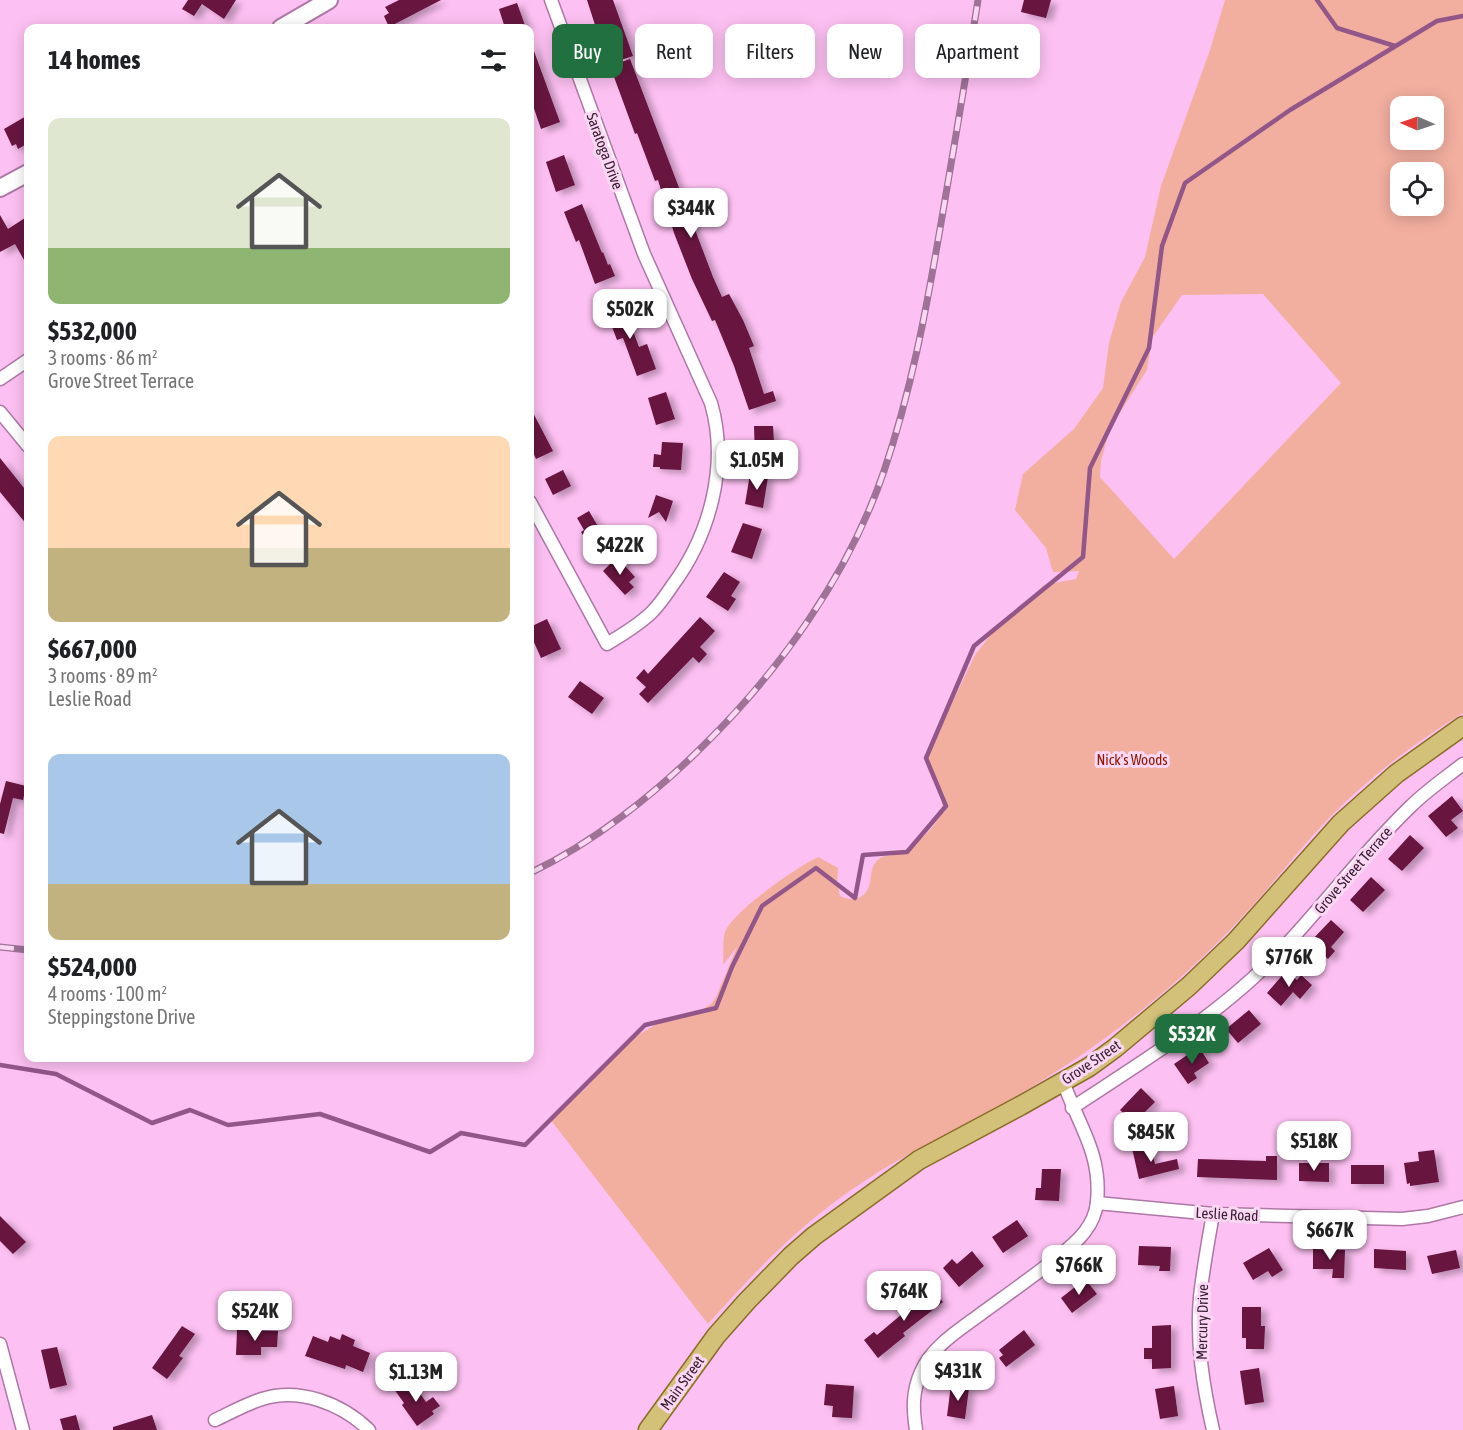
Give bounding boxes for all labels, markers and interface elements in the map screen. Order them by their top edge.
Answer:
chip: Buy [552,24,623,78]
chip: Rent [635,24,713,78]
chip: Filters [725,24,815,78]
chip: New [827,24,903,78]
chip: Apartment [915,24,1040,78]
icon: filters [477,44,510,77]
text: 14 homes [48,45,141,75]
north arrow [1390,96,1444,150]
map controls [1390,96,1444,216]
street label: Saratoga Drive [583,111,627,192]
icon: home [225,157,333,265]
button: locate [1390,162,1444,216]
pin: $344K [649,188,733,239]
text: $344K [668,196,714,219]
pin: $502K [588,289,672,340]
text: $502K [607,297,653,320]
text: $532,000 [48,316,137,346]
text: 3 rooms · 86 m² [48,346,158,369]
text: Grove Street Terrace [48,369,194,392]
pin: $1.05M [708,440,806,491]
text: $1.05M [730,448,784,471]
icon: home [225,475,333,583]
pin: $422K [578,525,662,576]
text: $422K [597,533,643,556]
text: $667,000 [48,634,137,664]
text: 3 rooms · 89 m² [48,664,158,687]
text: Leslie Road [48,687,132,710]
park label: Nick's Woods [1096,751,1168,768]
icon: home [225,793,333,901]
street label: Grove Street Terrace [1311,823,1395,917]
pin: $776K [1247,937,1331,988]
text: $776K [1266,945,1312,968]
text: $524,000 [48,952,137,982]
text: 4 rooms · 100 m² [48,982,167,1005]
text: Steppingstone Drive [48,1005,195,1028]
pin: $532K [1150,1014,1234,1065]
text: $532K [1169,1022,1215,1045]
street label: Grove Street [1058,1036,1124,1088]
pin: $845K [1109,1112,1193,1163]
text: $845K [1128,1120,1174,1143]
pin: $518K [1272,1121,1356,1172]
text: $518K [1291,1129,1337,1152]
street label: Leslie Road [1195,1204,1259,1224]
pin: $667K [1288,1210,1372,1261]
text: $667K [1307,1218,1353,1241]
pin: $766K [1037,1245,1121,1296]
text: $766K [1056,1253,1102,1276]
pin: $764K [862,1271,946,1322]
text: $764K [881,1279,927,1302]
street label: Mercury Drive [1193,1284,1211,1360]
pin: $524K [213,1291,297,1342]
text: $524K [232,1299,278,1322]
pin: $431K [916,1351,1000,1402]
pin: $1.13M [367,1352,465,1403]
street label: Main Street [657,1353,707,1413]
text: $431K [935,1359,981,1382]
text: $1.13M [389,1360,443,1383]

